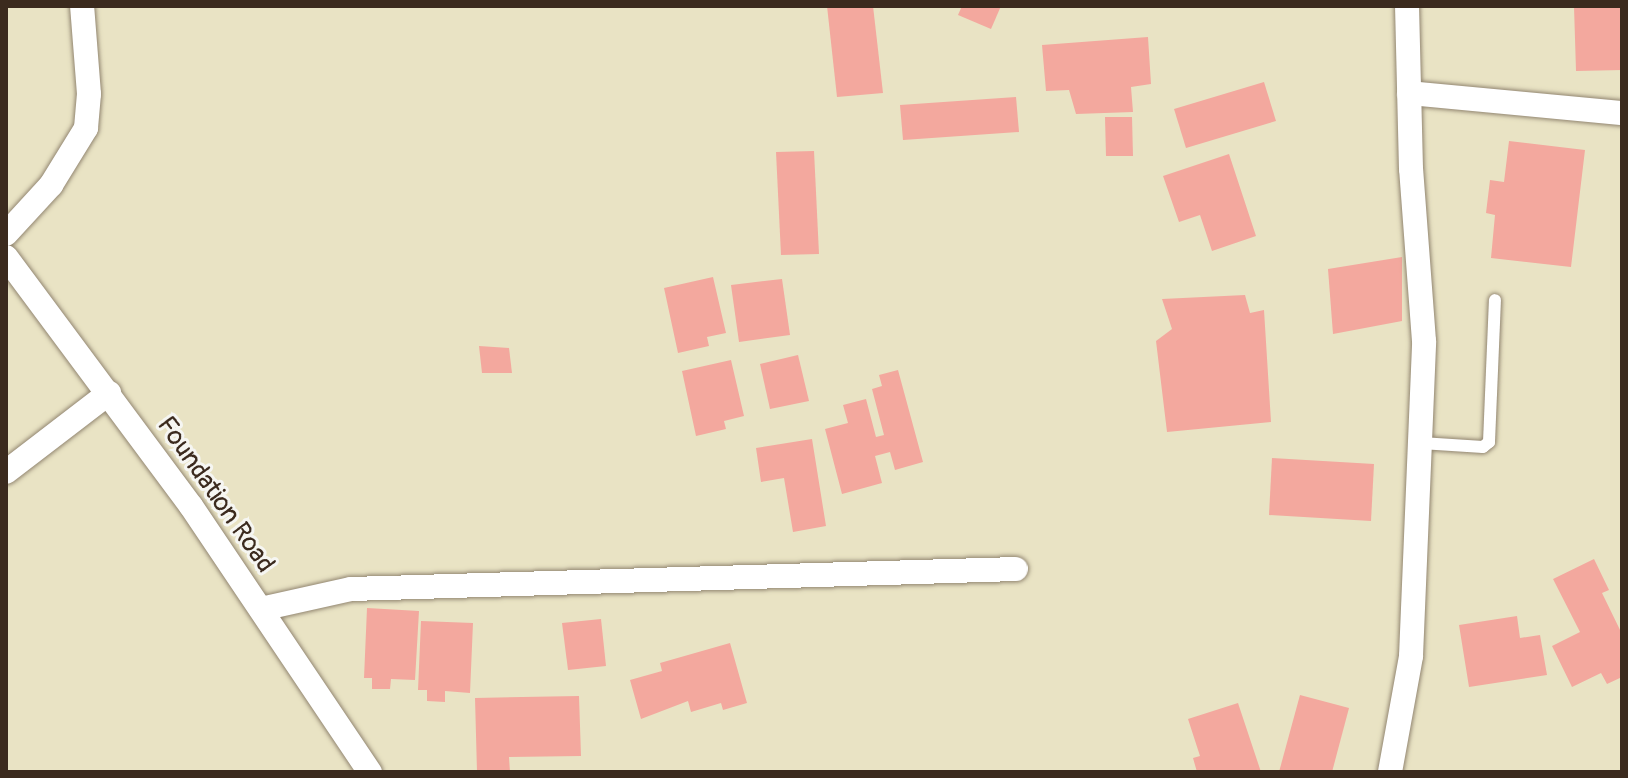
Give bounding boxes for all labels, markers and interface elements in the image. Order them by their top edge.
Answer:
street label: Foundation Road [150,411,280,579]

